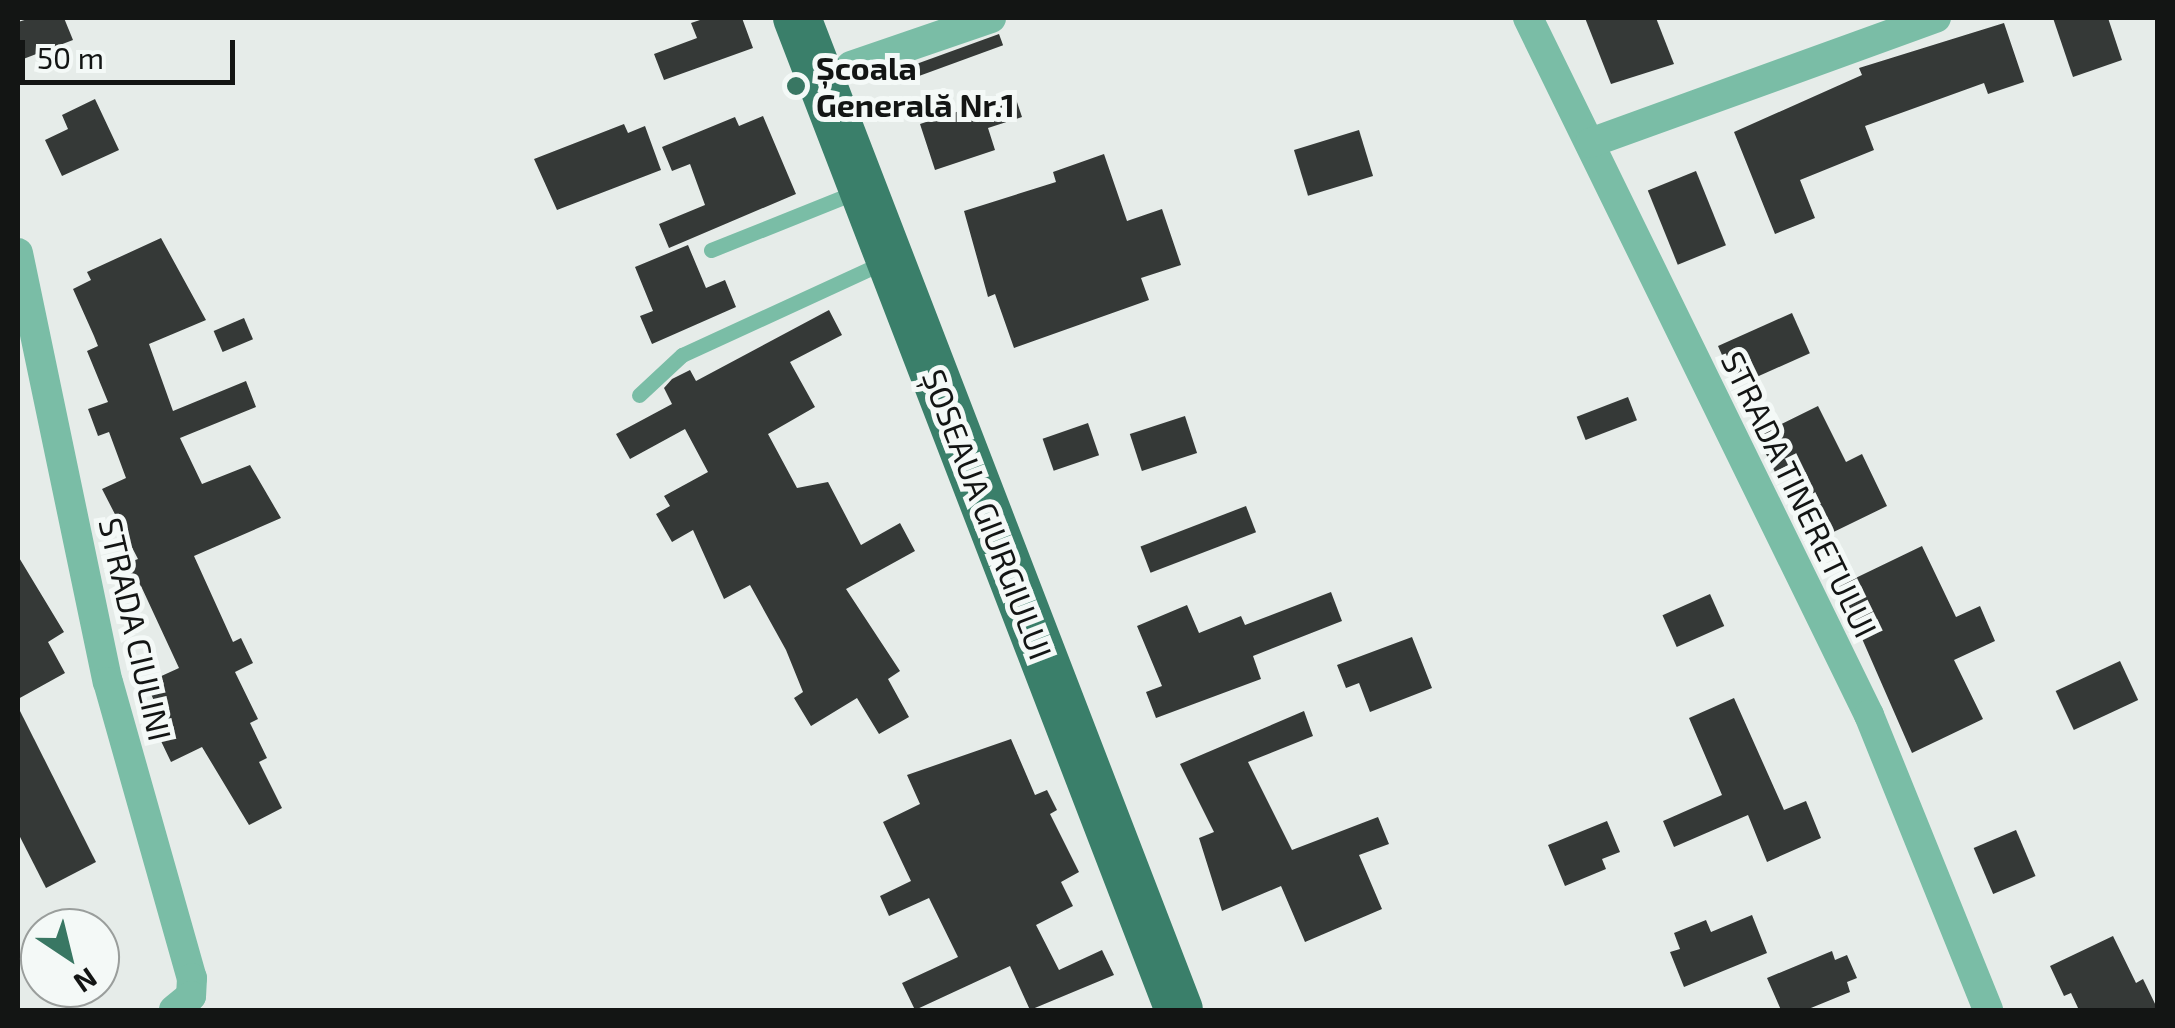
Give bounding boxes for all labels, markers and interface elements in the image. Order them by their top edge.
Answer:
scale bar [25,20,240,82]
text: 50 m [37,39,104,75]
place label: Școala Generală Nr.1 [816,49,1015,124]
marker: Școala Generală Nr.1 [785,75,807,97]
street label: STRADA TINERETULUI [1714,344,1886,644]
street label: ȘOSEAUA GIURGIULUI [915,363,1061,665]
street label: STRADA CIULINI [92,514,180,744]
north arrow [20,908,120,1008]
text: N [68,961,104,1001]

